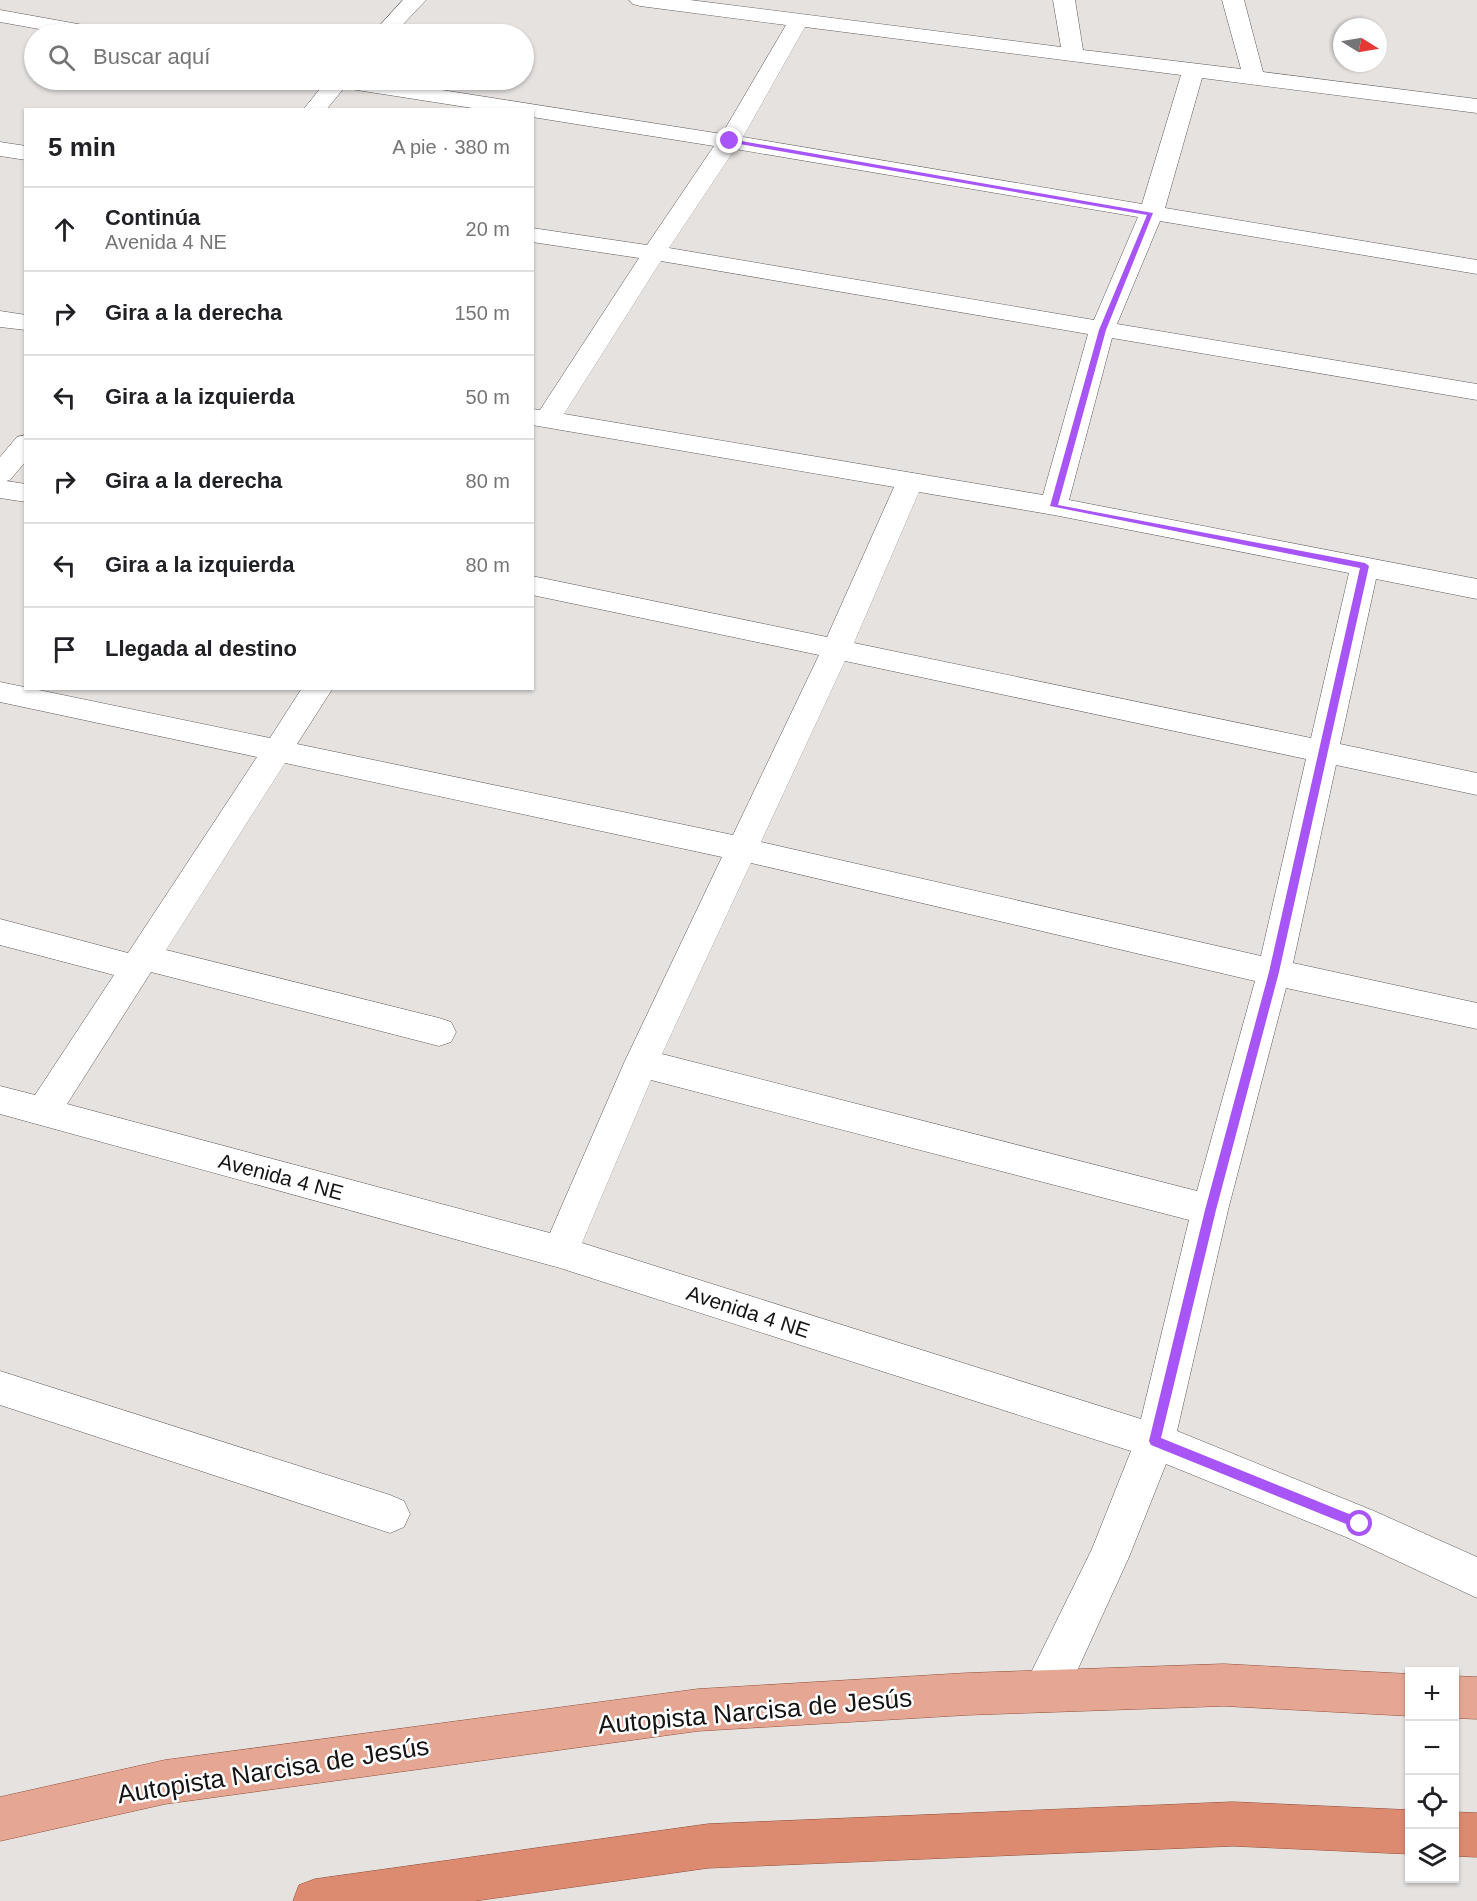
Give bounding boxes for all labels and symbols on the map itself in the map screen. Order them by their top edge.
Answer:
north arrow [1333,18,1387,72]
route end [716,127,742,153]
street label: Avenida 4 NE [216,1149,346,1204]
street label: Avenida 4 NE [684,1281,813,1342]
route start [1346,1510,1372,1536]
street label: Autopista Narcisa de Jesús [597,1682,913,1740]
street label: Autopista Narcisa de Jesús [115,1731,431,1809]

